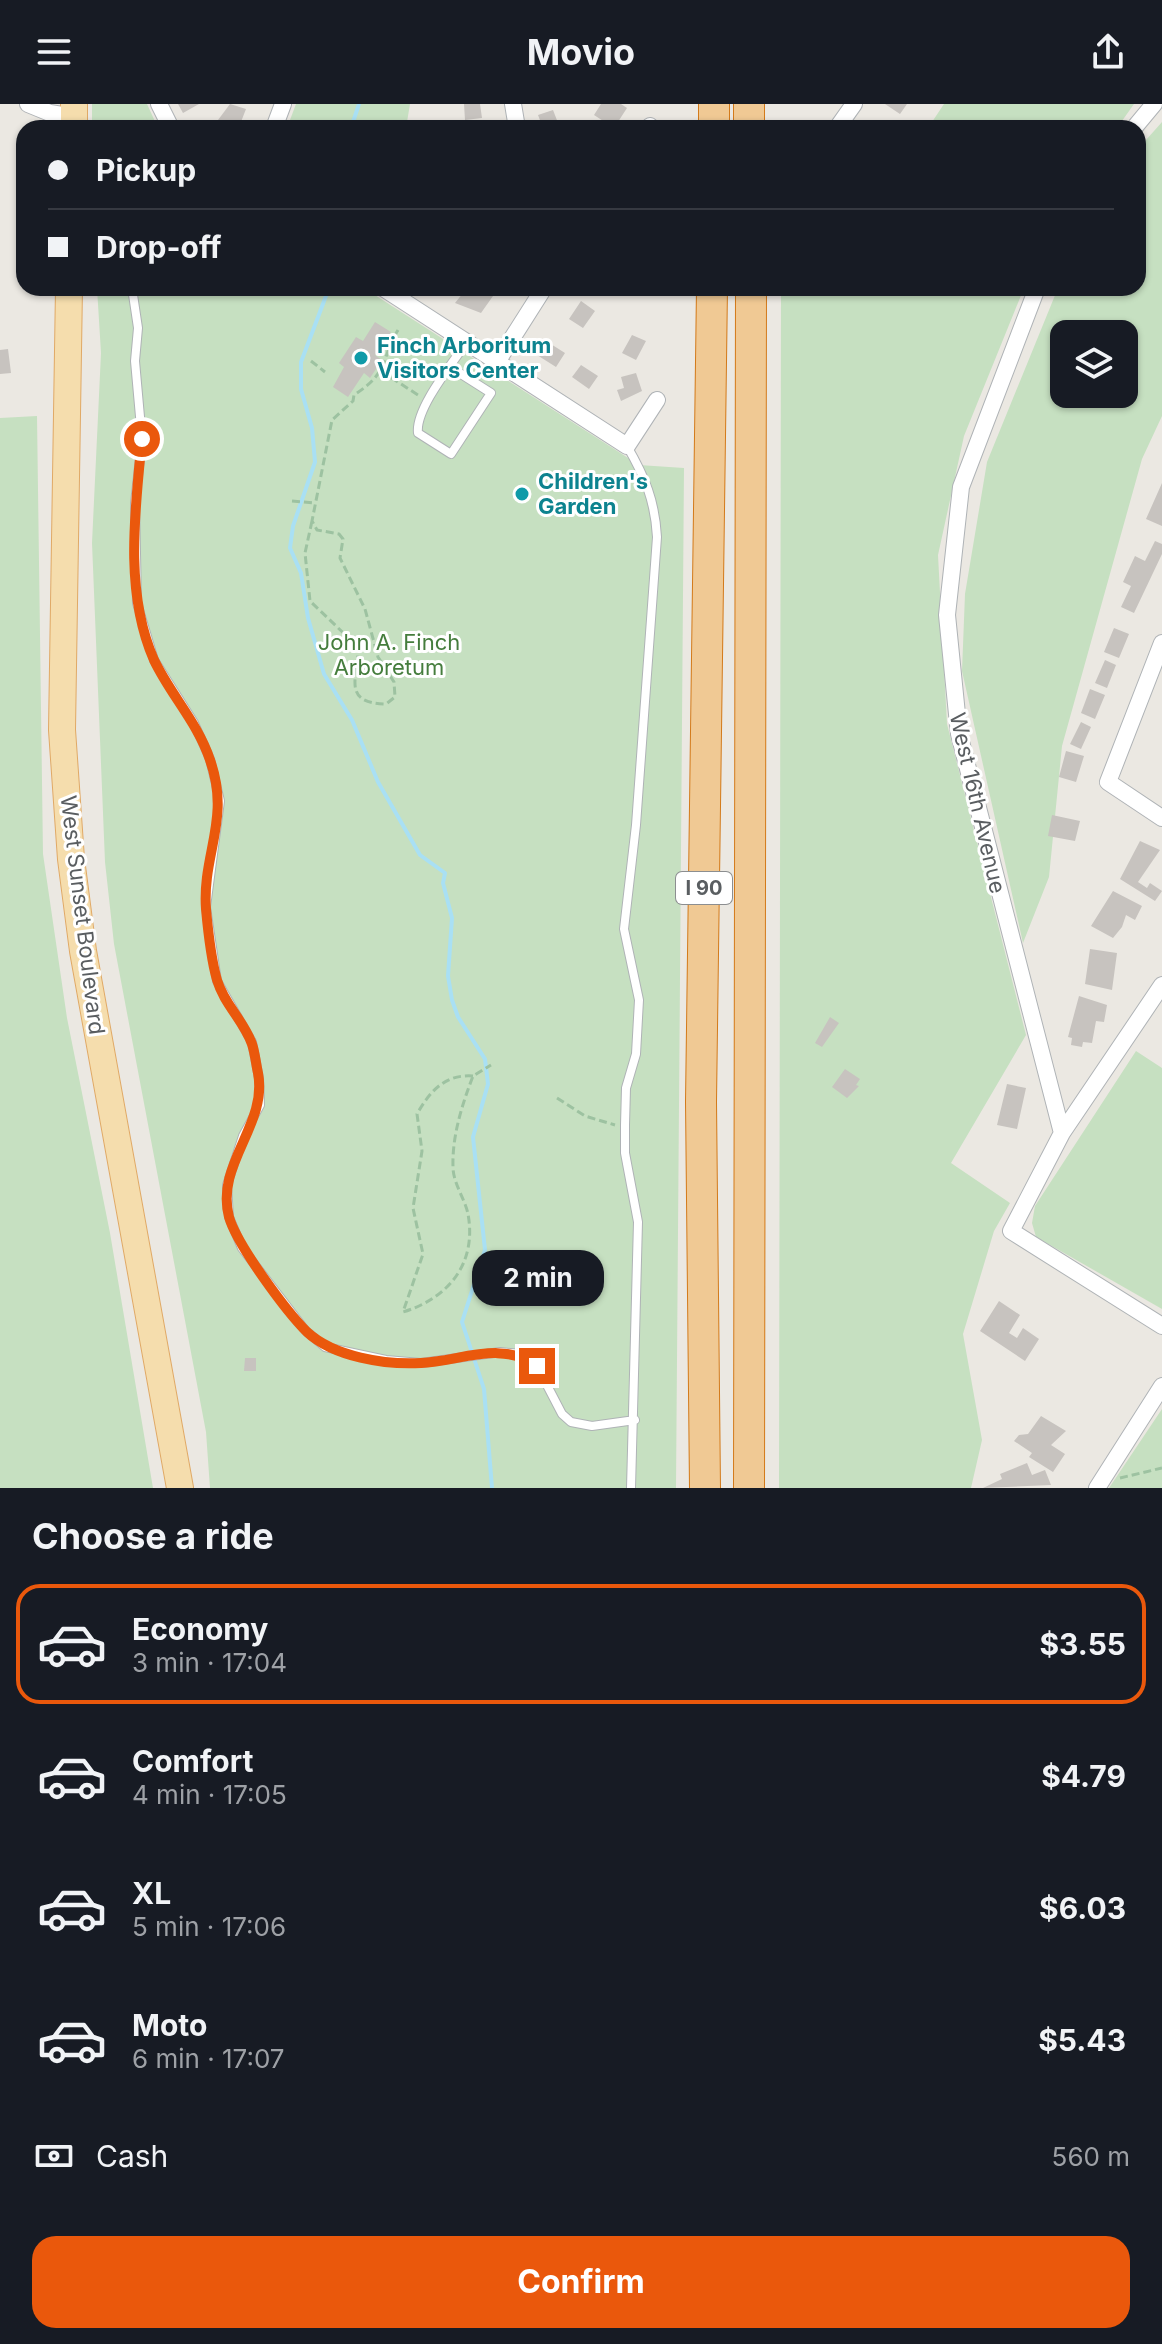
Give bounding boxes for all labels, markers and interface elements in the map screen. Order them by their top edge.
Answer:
icon: menu [32,30,76,74]
text: Movio [527,30,635,74]
icon: share [1086,30,1130,74]
text: Pickup [96,152,196,188]
text: Drop-off [96,229,222,265]
map controls [1050,320,1138,408]
button: layers [1050,320,1138,408]
place label: Finch Arboritum Visitors Center [377,332,551,383]
marker: Finch Arboritum Visitors Center [352,349,370,367]
route start [124,421,160,457]
place label: Children's Garden [538,468,648,519]
marker: Children's Garden [513,485,531,503]
park label: John A. Finch Arboretum [318,629,460,680]
street label: West 16th Avenue [945,710,1011,896]
street label: West Sunset Boulevard [55,794,111,1036]
road number: I 90 [676,872,732,904]
callout: 2 min [471,1250,603,1306]
text: 2 min [503,1262,573,1293]
route end [519,1348,555,1384]
text: Choose a ride [32,1514,274,1558]
icon: car [36,1608,108,1680]
text: Economy [132,1611,268,1647]
text: $3.55 [1039,1626,1126,1662]
text: 3 min · 17:04 [132,1647,287,1678]
icon: car [36,1740,108,1812]
text: Comfort [132,1743,253,1779]
text: $4.79 [1041,1758,1126,1794]
text: 4 min · 17:05 [132,1779,287,1810]
icon: car [36,1872,108,1944]
text: XL [132,1875,171,1911]
text: $6.03 [1039,1890,1126,1926]
text: 5 min · 17:06 [132,1911,286,1942]
icon: car [36,2004,108,2076]
text: Moto [132,2007,207,2043]
text: $5.43 [1038,2022,1126,2058]
text: 6 min · 17:07 [132,2043,285,2074]
icon: cash [32,2134,76,2178]
text: Cash [96,2138,168,2174]
text: 560 m [1052,2141,1130,2172]
button: Confirm [32,2236,1130,2328]

